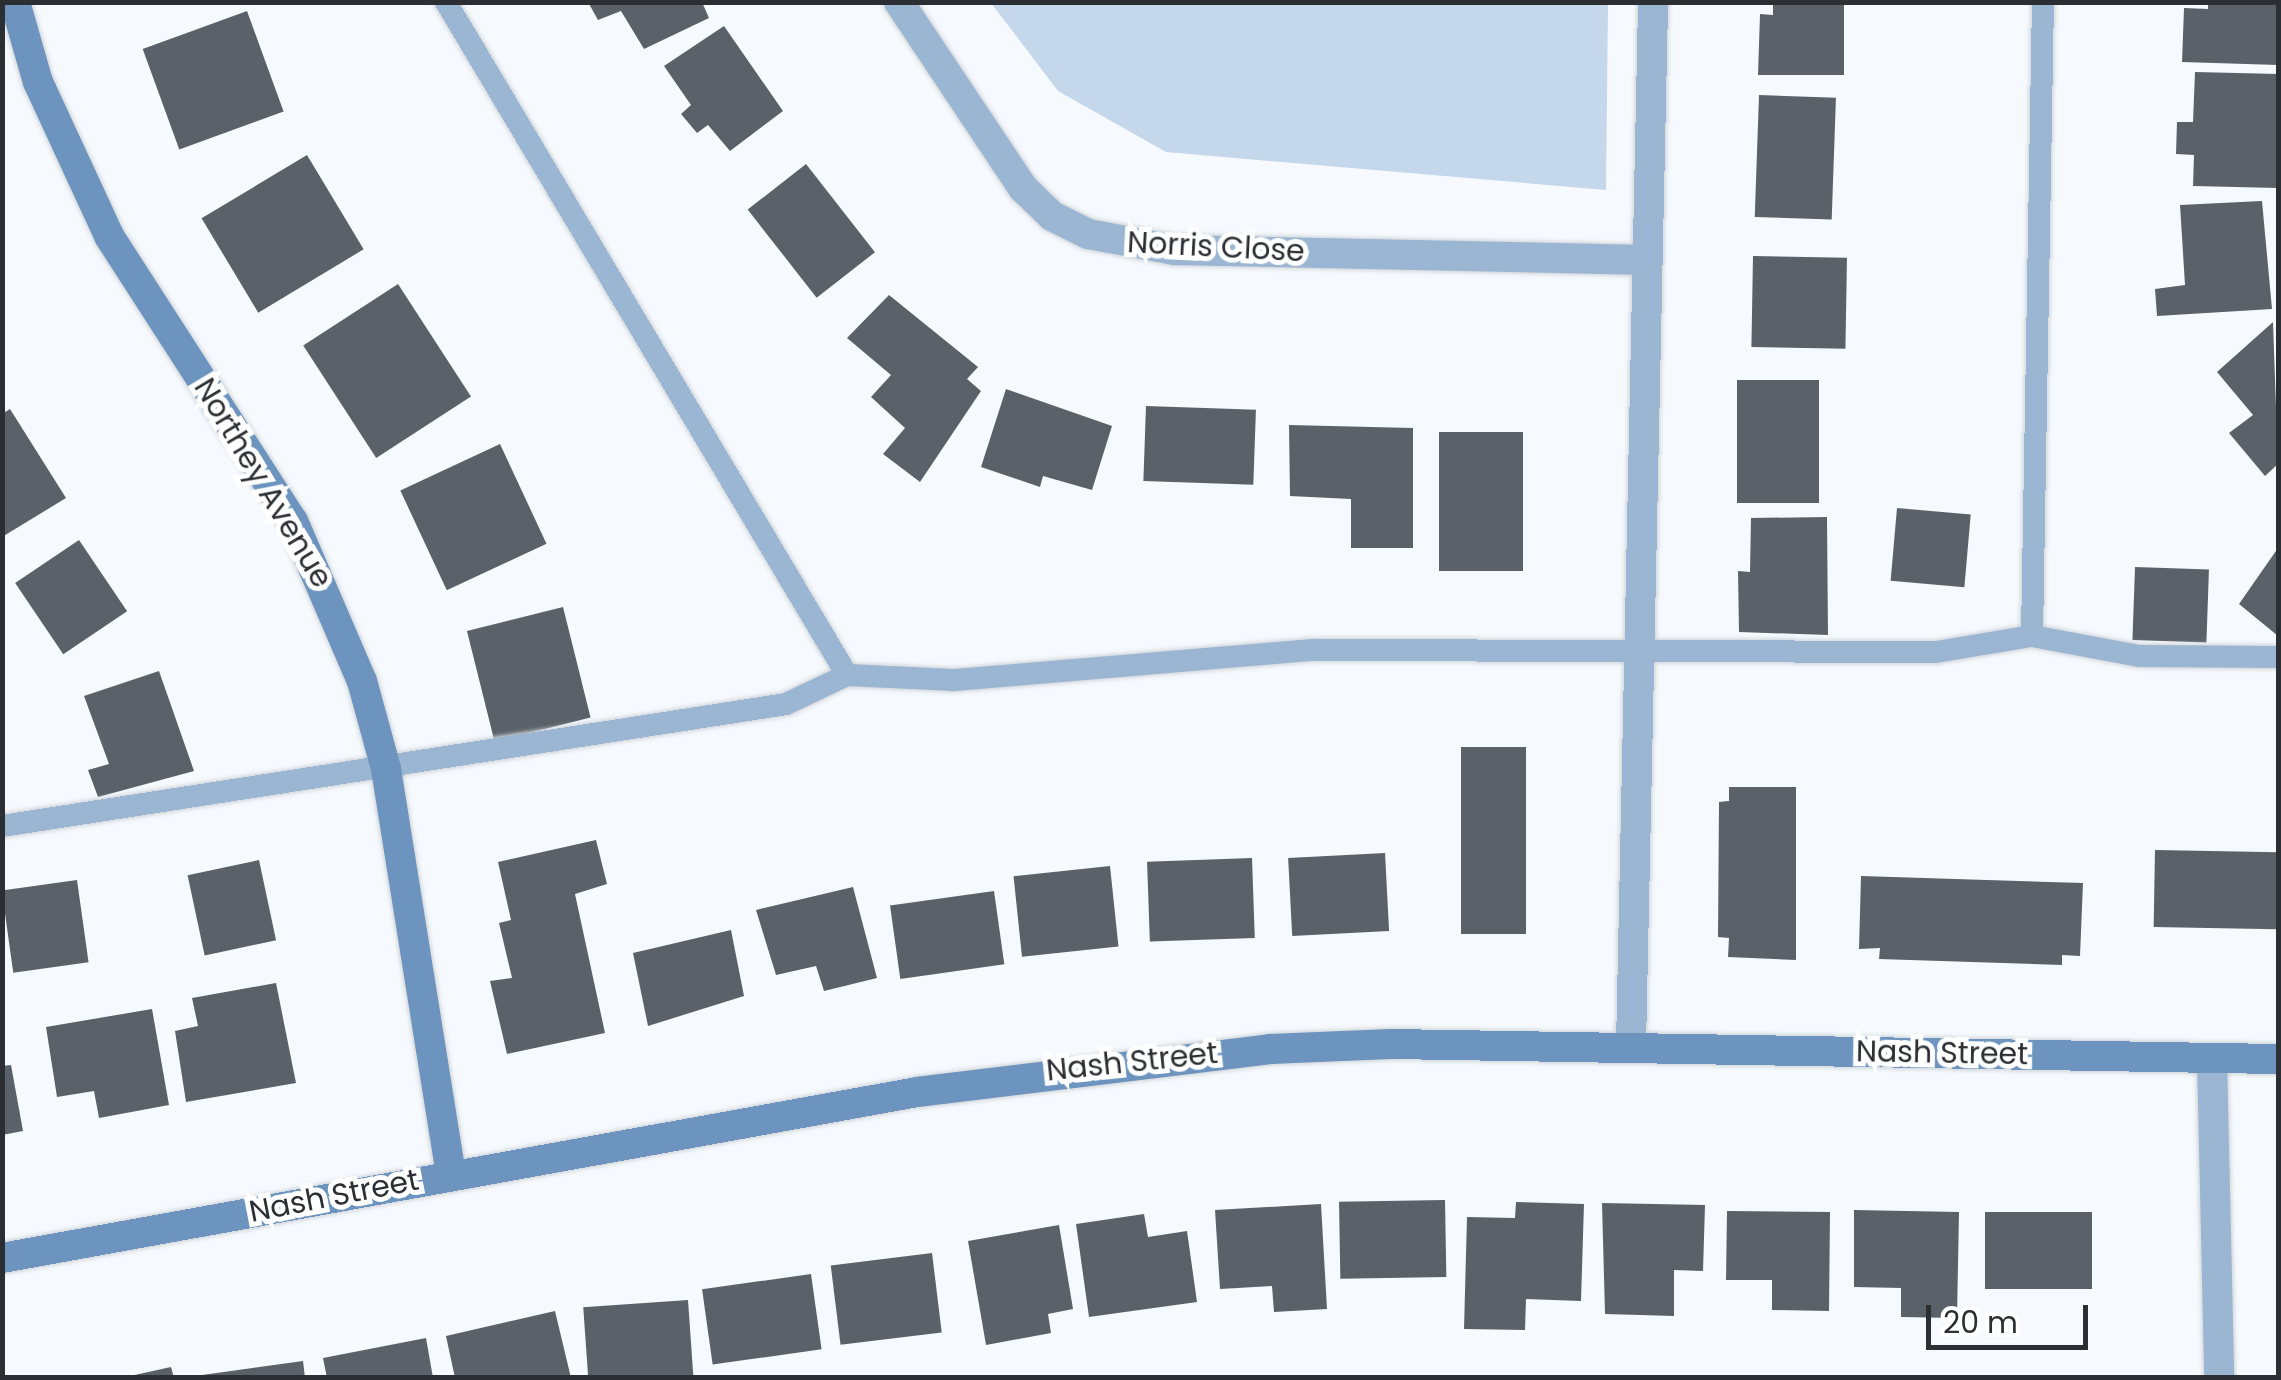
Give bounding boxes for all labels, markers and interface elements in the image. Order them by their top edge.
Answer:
street label: Norris Close [1126,224,1306,270]
street label: Northey Avenue [186,372,340,594]
street label: Nash Street [1856,1034,2028,1072]
street label: Nash Street [1045,1035,1219,1089]
street label: Nash Street [246,1162,422,1230]
scale bar [1931,1285,2094,1347]
text: 20 m [1943,1301,2018,1344]

